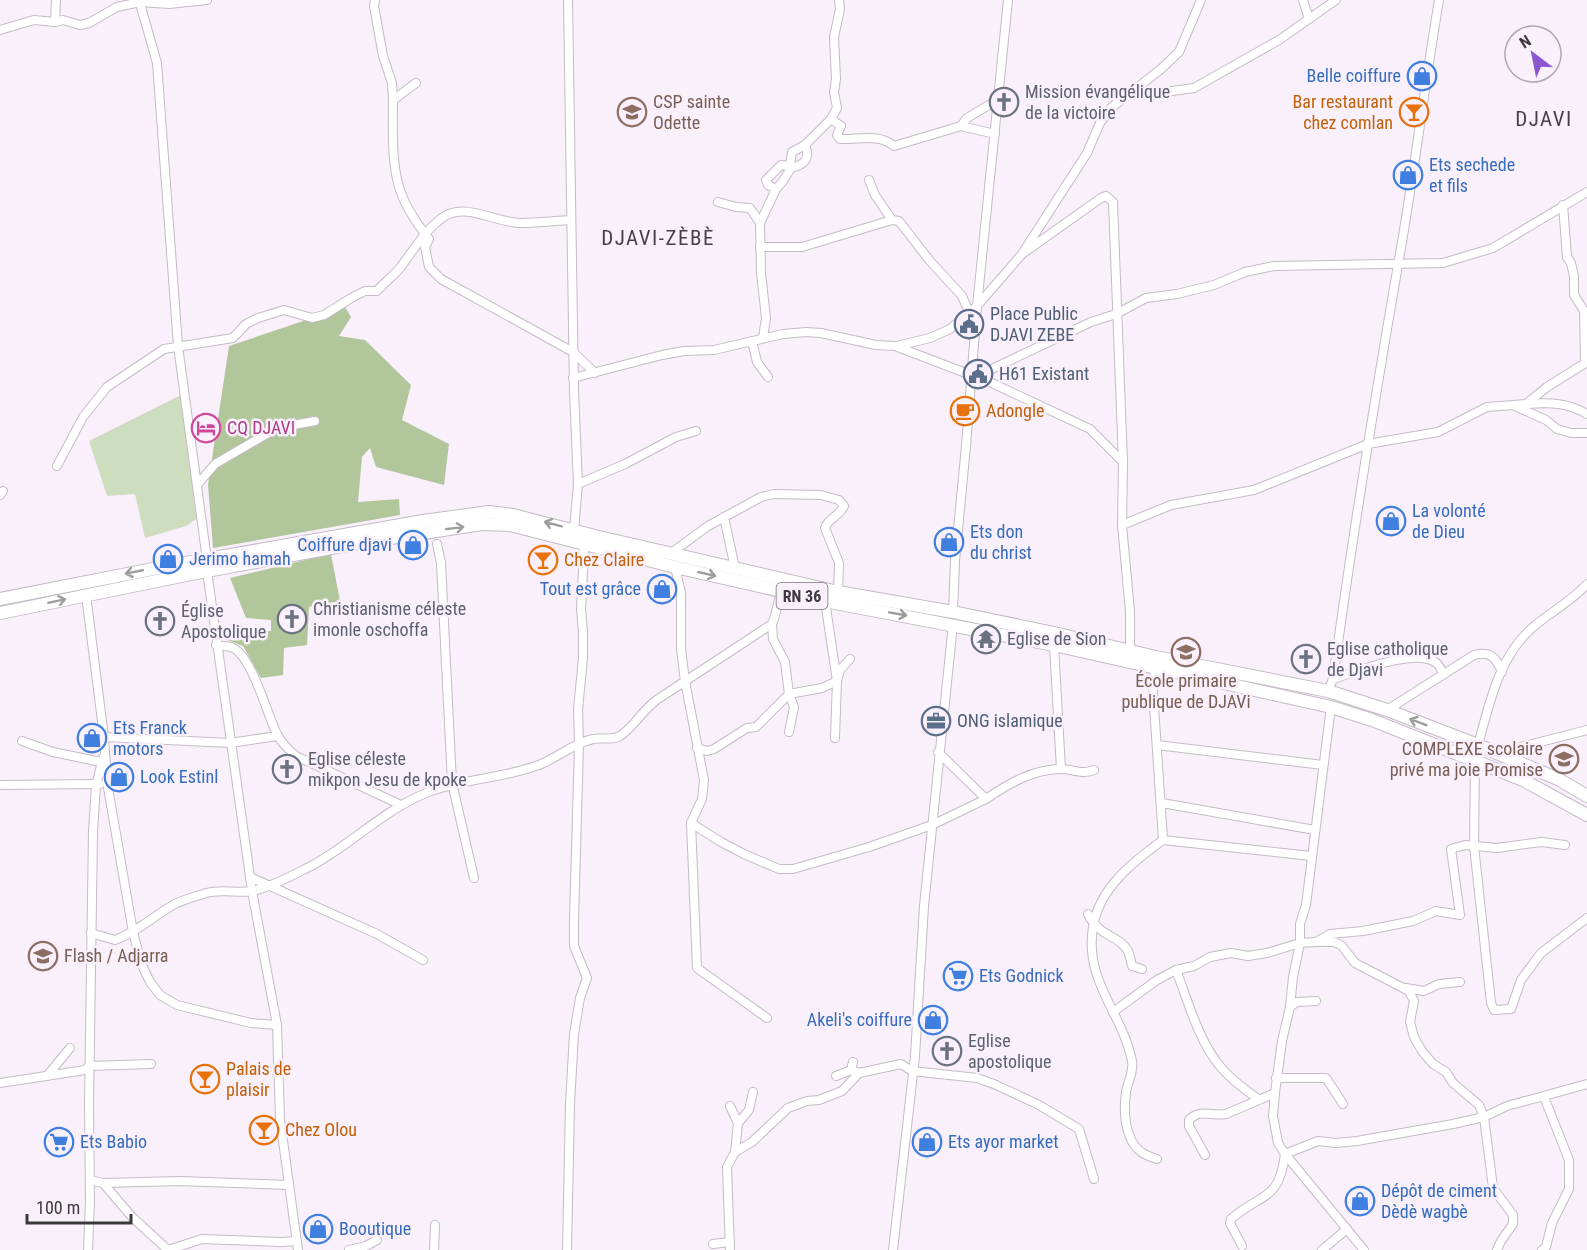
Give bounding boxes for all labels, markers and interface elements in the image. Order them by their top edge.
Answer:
north arrow [1503,24,1563,84]
text: N [1516,31,1535,52]
shop icon: Belle coiffure [1406,60,1438,92]
place label: Belle coiffure [1307,65,1401,86]
place label: Mission évangélique de la victoire [1025,81,1170,123]
church icon: Mission évangélique de la victoire [988,86,1020,118]
place label: CSP sainte Odette [653,91,730,133]
place label: Bar restaurant chez comlan [1293,91,1393,133]
school or university icon: CSP sainte Odette [616,96,648,128]
bar icon: Bar restaurant chez comlan [1398,96,1430,128]
district label: DJAVI [1515,107,1573,131]
place label: Ets sechede et fils [1429,154,1515,196]
shop icon: Ets sechede et fils [1392,159,1424,191]
district label: DJAVI-ZÈBÈ [601,226,715,250]
place label: Place Public DJAVI ZEBE [990,303,1078,345]
public building icon: Place Public DJAVI ZEBE [953,308,985,340]
public building icon: H61 Existant [962,358,994,390]
place label: H61 Existant [999,363,1089,384]
cafe icon: Adongle [949,395,981,427]
place label: Adongle [986,400,1045,421]
hotel icon: CQ DJAVI [190,412,222,444]
place label: CQ DJAVI [227,417,295,438]
place label: La volonté de Dieu [1412,500,1486,542]
shop icon: La volonté de Dieu [1375,505,1407,537]
one-way arrow [544,518,563,530]
place label: Ets don du christ [970,521,1032,563]
one-way arrow [445,522,465,533]
shop icon: Ets don du christ [933,526,965,558]
shop icon: Coiffure djavi [397,529,429,561]
place label: Coiffure djavi [297,534,392,555]
shop icon: Jerimo hamah [152,543,184,575]
bar icon: Chez Claire [527,544,559,576]
place label: Jerimo hamah [189,548,291,569]
place label: Chez Claire [564,549,644,570]
one-way arrow [125,567,144,578]
one-way arrow [697,569,716,580]
shop icon: Tout est grâce [646,573,678,605]
place label: Tout est grâce [540,578,641,599]
road number: RN 36 [776,583,828,609]
one-way arrow [47,594,66,606]
place label: Christianisme céleste imonle oschoffa [313,598,466,640]
place label: Église Apostolique [181,600,266,642]
church icon: Christianisme céleste imonle oschoffa [276,603,308,635]
church icon: Église Apostolique [144,605,176,637]
one-way arrow [888,609,907,620]
temple icon: Eglise de Sion [970,623,1002,655]
place label: Eglise de Sion [1007,628,1106,649]
school or university icon: École primaire publique de DJAVi [1170,636,1202,668]
place label: Eglise catholique de Djavi [1327,638,1448,680]
church icon: Eglise catholique de Djavi [1290,643,1322,675]
place label: École primaire publique de DJAVi [1121,670,1251,712]
office icon: ONG islamique [920,705,952,737]
place label: ONG islamique [957,710,1063,731]
one-way arrow [1410,716,1428,727]
place label: Ets Franck motors [113,717,187,759]
shop icon: Ets Franck motors [76,722,108,754]
place label: COMPLEXE scolaire privé ma joie Promise [1390,738,1543,780]
school or university icon: COMPLEXE scolaire privé ma joie Promise [1548,743,1580,775]
place label: Eglise céleste mikpon Jesu de kpoke [308,748,467,790]
church icon: Eglise céleste mikpon Jesu de kpoke [271,753,303,785]
shop icon: Look Estinl [103,761,135,793]
place label: Look Estinl [140,766,218,787]
school or university icon: Flash / Adjarra [27,940,59,972]
place label: Flash / Adjarra [64,945,168,966]
supermarket icon: Ets Godnick [942,960,974,992]
place label: Ets Godnick [979,965,1064,986]
shop icon: Akeli's coiffure [917,1004,949,1036]
place label: Akeli's coiffure [807,1009,912,1030]
place label: Eglise apostolique [968,1030,1051,1072]
church icon: Eglise apostolique [931,1035,963,1067]
place label: Palais de plaisir [226,1058,291,1100]
bar icon: Palais de plaisir [189,1063,221,1095]
bar icon: Chez Olou [248,1114,280,1146]
place label: Chez Olou [285,1119,357,1140]
supermarket icon: Ets Babio [43,1126,75,1158]
shop icon: Ets ayor market [911,1126,943,1158]
place label: Ets Babio [80,1131,147,1152]
place label: Ets ayor market [948,1131,1058,1152]
place label: Dépôt de ciment Dèdè wagbè [1381,1180,1497,1222]
shop icon: Dépôt de ciment Dèdè wagbè [1344,1185,1376,1217]
scale bar [27,1187,130,1225]
text: 100 m [36,1197,80,1218]
shop icon: Booutique [302,1213,334,1245]
place label: Booutique [339,1218,411,1239]

